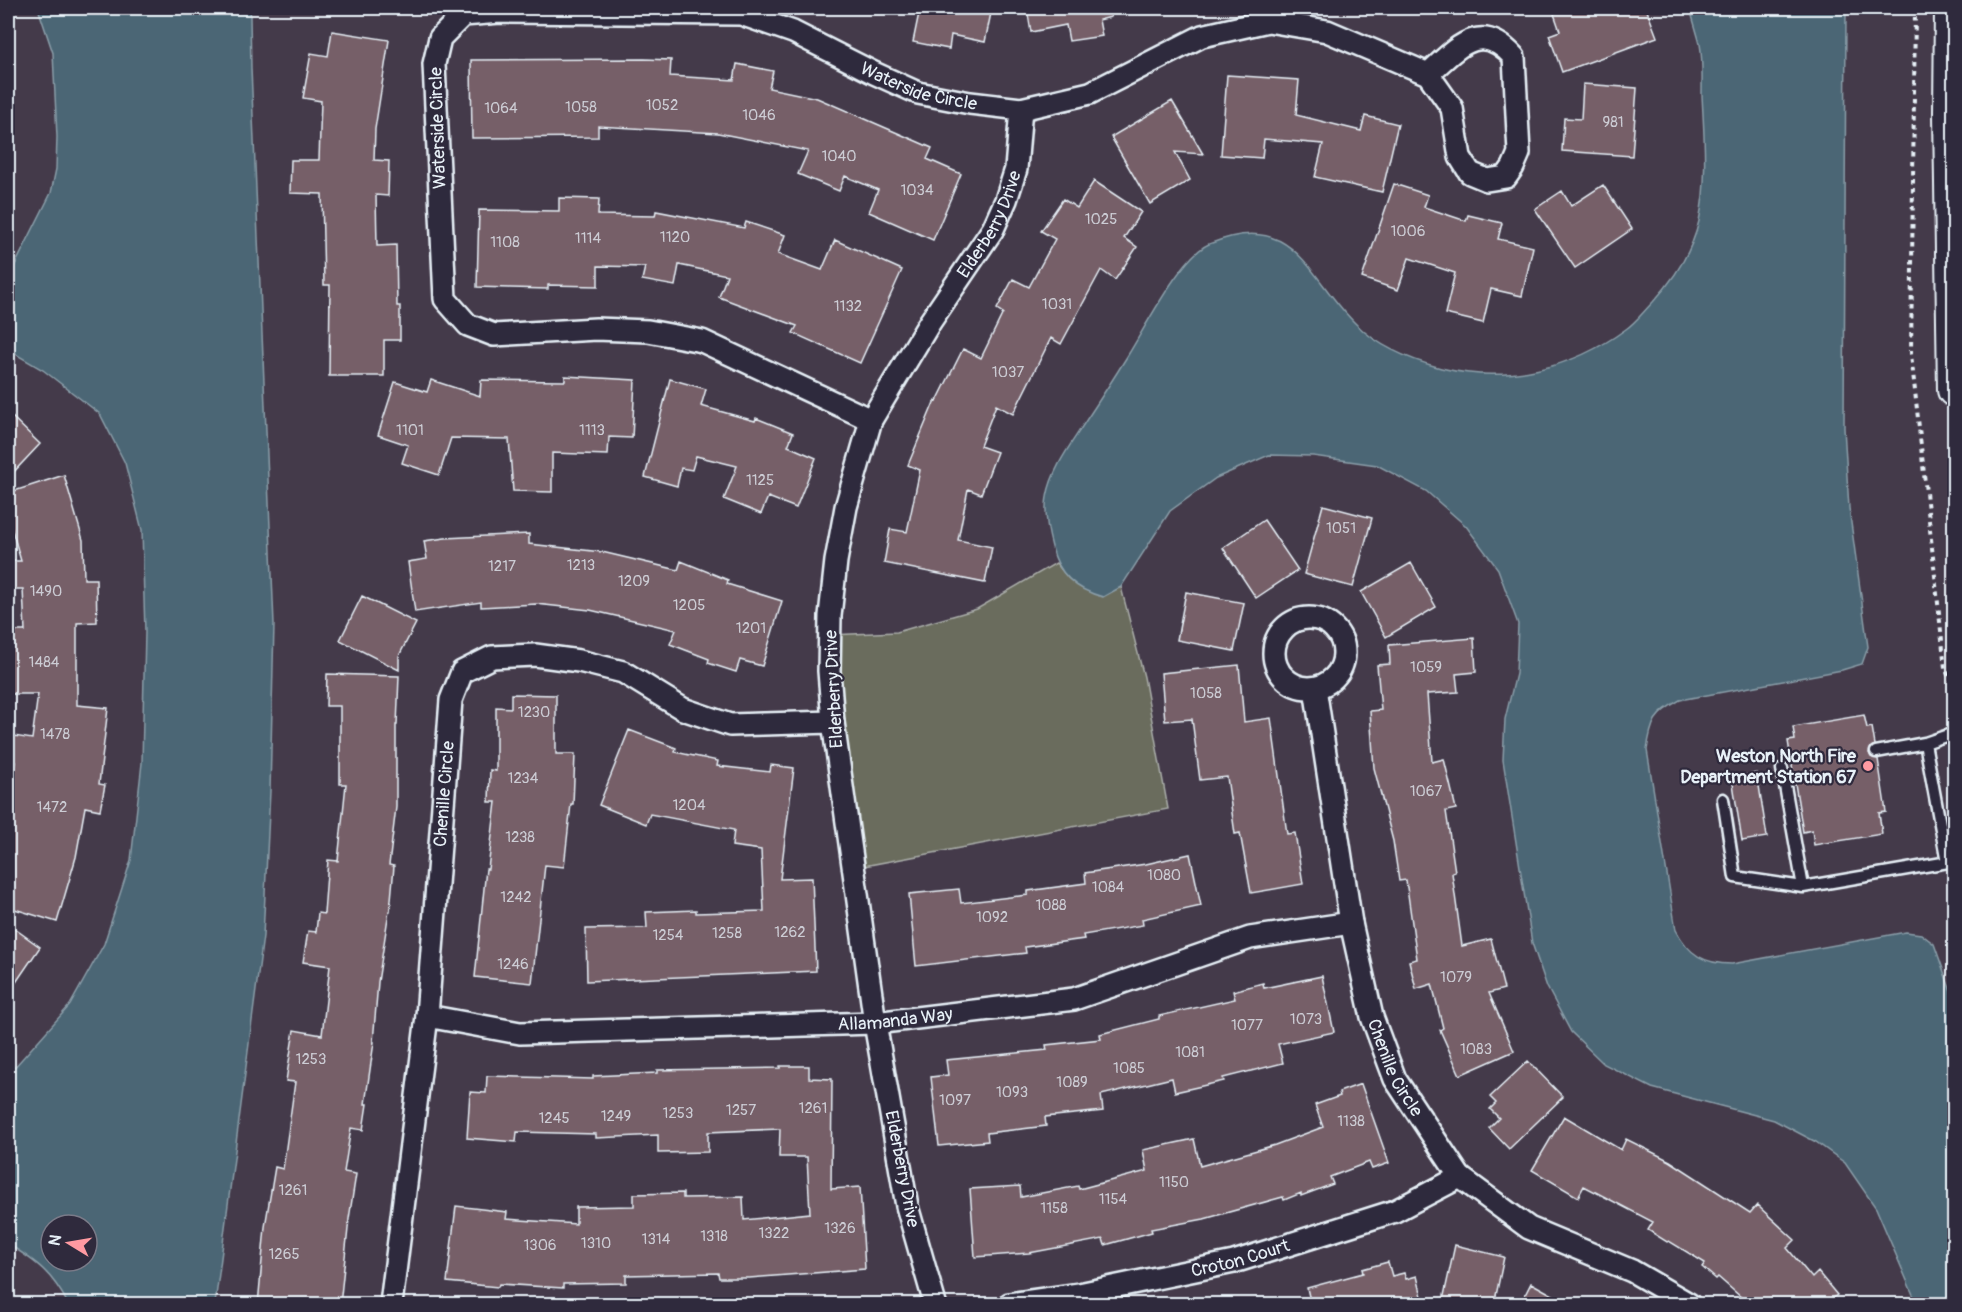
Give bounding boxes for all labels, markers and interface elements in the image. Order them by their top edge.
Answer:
street label: Waterside Circle [857,57,978,115]
street label: Waterside Circle [424,67,452,189]
house number: 1052 [646,96,678,115]
house number: 1058 [565,98,597,117]
house number: 1064 [484,99,518,118]
house number: 1046 [742,106,776,125]
house number: 981 [1602,113,1624,132]
house number: 1040 [821,147,857,166]
street label: Elderberry Drive [952,168,1026,282]
house number: 1034 [900,181,934,200]
house number: 1025 [1085,210,1117,229]
house number: 1006 [1390,222,1426,241]
house number: 1120 [660,228,690,247]
house number: 1114 [575,229,601,248]
house number: 1108 [490,233,520,252]
house number: 1031 [1042,295,1072,314]
house number: 1132 [834,297,862,316]
house number: 1037 [992,363,1024,382]
house number: 1101 [396,421,424,440]
house number: 1113 [579,421,605,440]
house number: 1125 [746,471,774,490]
house number: 1051 [1326,519,1356,538]
house number: 1213 [567,556,595,575]
house number: 1217 [488,557,516,576]
house number: 1209 [618,572,650,591]
house number: 1490 [30,582,62,601]
house number: 1205 [673,596,705,615]
house number: 1201 [736,619,766,638]
street label: Elderberry Drive [819,629,849,749]
house number: 1484 [29,653,60,672]
house number: 1059 [1410,658,1442,677]
house number: 1058 [1190,684,1222,703]
house number: 1230 [518,703,550,722]
house number: 1478 [40,725,70,744]
street label: Chenille Circle [428,740,459,848]
place label: Weston North Fire Department Station 67 [1680,745,1857,789]
marker: Weston North Fire Department Station 67 [1861,759,1875,773]
house number: 1234 [508,769,539,788]
house number: 1067 [1410,782,1442,801]
house number: 1204 [672,796,706,815]
house number: 1472 [37,798,67,817]
house number: 1238 [505,828,535,847]
house number: 1080 [1147,866,1181,885]
house number: 1084 [1092,878,1124,897]
house number: 1242 [500,888,532,907]
house number: 1088 [1035,896,1067,915]
house number: 1092 [976,908,1008,927]
house number: 1262 [774,923,806,942]
house number: 1258 [712,924,742,943]
house number: 1254 [652,926,684,945]
house number: 1246 [497,955,529,974]
house number: 1079 [1440,968,1472,987]
street label: Allamanda Way [837,1002,954,1036]
house number: 1073 [1290,1010,1322,1029]
house number: 1077 [1231,1016,1263,1035]
street label: Chenille Circle [1362,1016,1428,1121]
house number: 1083 [1460,1040,1492,1059]
house number: 1081 [1175,1043,1205,1062]
house number: 1253 [296,1050,326,1069]
house number: 1085 [1113,1059,1145,1078]
house number: 1089 [1056,1073,1088,1092]
house number: 1093 [996,1083,1028,1102]
house number: 1097 [939,1091,971,1110]
house number: 1261 [799,1099,827,1118]
house number: 1257 [726,1101,756,1120]
house number: 1253 [663,1104,693,1123]
house number: 1249 [601,1107,631,1126]
house number: 1245 [538,1109,570,1128]
street label: Elderberry Drive [879,1109,925,1229]
house number: 1138 [1337,1112,1365,1131]
house number: 1150 [1159,1173,1189,1192]
house number: 1261 [279,1181,307,1200]
house number: 1154 [1099,1190,1128,1209]
house number: 1158 [1040,1199,1068,1218]
north arrow [39,1213,99,1273]
house number: 1326 [824,1219,856,1238]
house number: 1322 [758,1224,790,1243]
house number: 1318 [700,1227,728,1246]
house number: 1314 [642,1230,671,1249]
text: N [44,1233,66,1248]
street label: Croton Court [1189,1233,1293,1282]
house number: 1310 [581,1234,611,1253]
house number: 1306 [523,1236,557,1255]
house number: 1265 [268,1245,300,1264]

